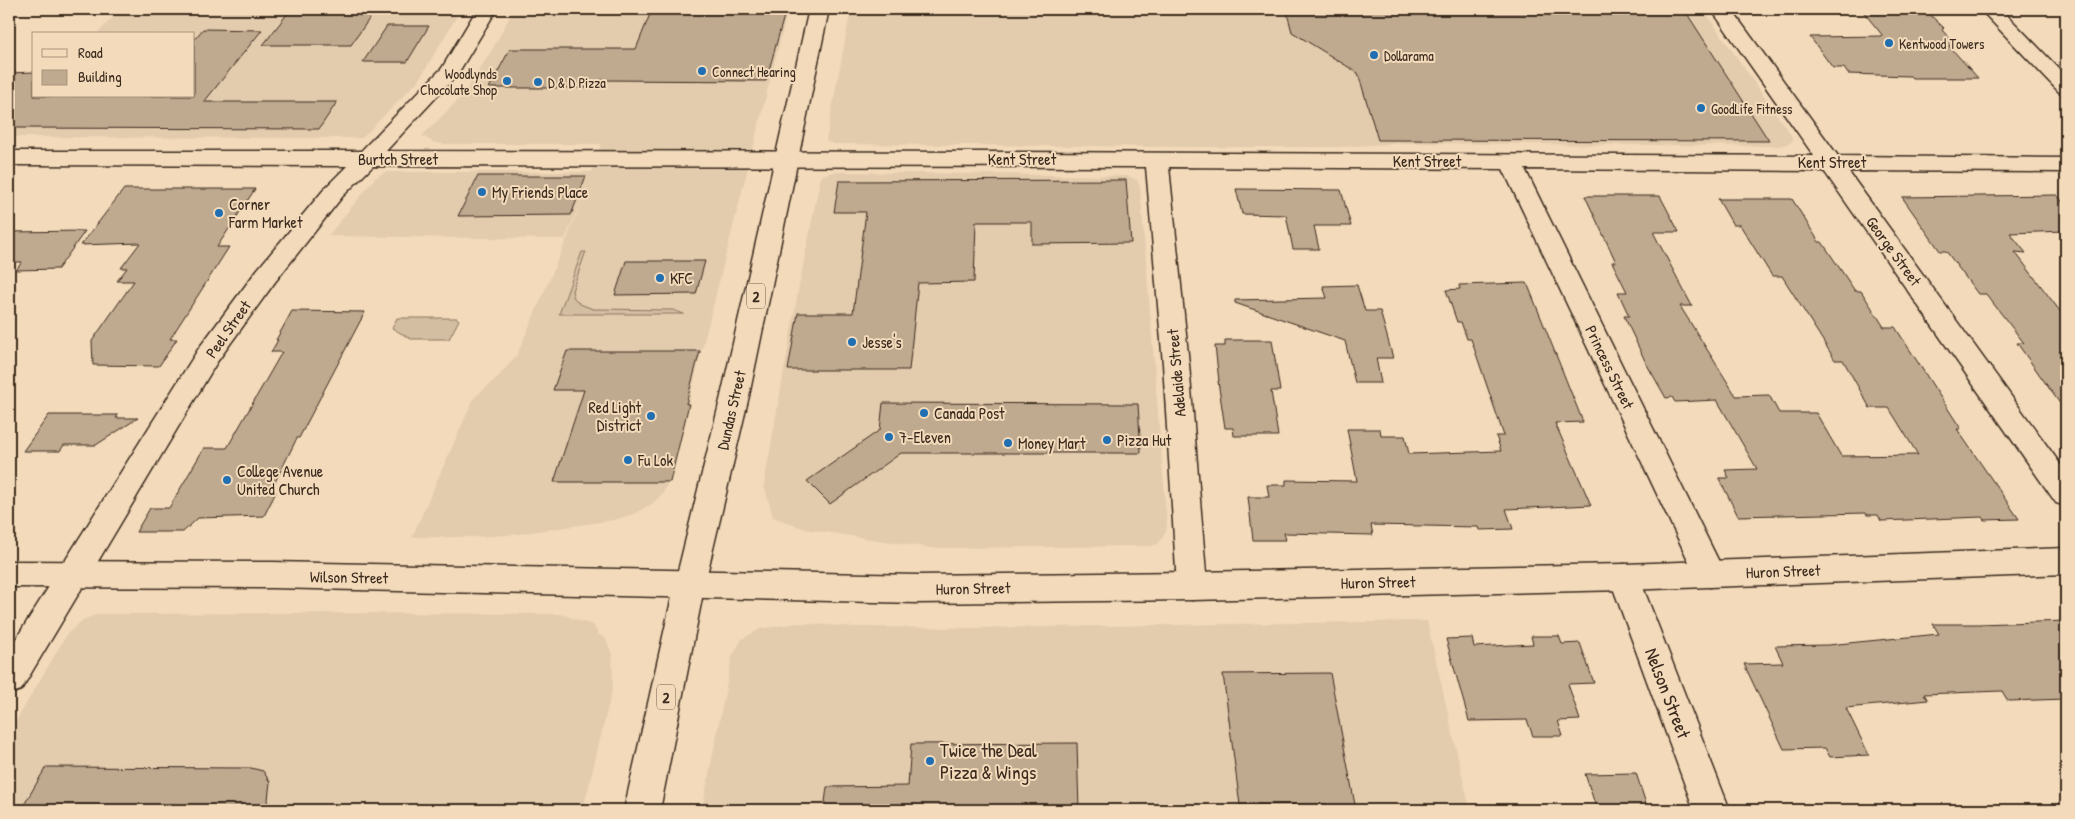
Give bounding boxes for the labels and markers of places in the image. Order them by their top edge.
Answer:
place label: Kentwood Towers [1899,34,1985,53]
marker: Kentwood Towers [1883,37,1895,49]
place label: Dollarama [1384,46,1434,65]
marker: Dollarama [1368,49,1380,61]
place label: Connect Hearing [712,62,796,82]
place label: Woodlynds Chocolate Shop [420,64,497,100]
marker: Connect Hearing [696,65,708,77]
place label: D & D Pizza [548,73,606,92]
marker: Woodlynds Chocolate Shop [501,75,513,87]
marker: D & D Pizza [532,76,544,88]
place label: GoodLife Fitness [1711,99,1793,118]
marker: GoodLife Fitness [1695,102,1707,114]
place label: My Friends Place [492,181,589,203]
marker: My Friends Place [476,186,488,198]
place label: Corner Farm Market [228,193,303,233]
marker: Corner Farm Market [213,207,225,219]
place label: KFC [670,267,693,289]
marker: KFC [654,272,666,284]
place label: Jesse's [862,331,902,353]
marker: Jesse's [846,336,858,348]
place label: Red Light District [589,396,641,436]
place label: Canada Post [934,402,1005,424]
marker: Canada Post [918,407,930,419]
marker: Red Light District [645,410,657,422]
place label: 7-Eleven [899,426,951,448]
place label: Pizza Hut [1117,429,1172,451]
marker: 7-Eleven [883,431,895,443]
place label: Money Mart [1018,432,1086,454]
marker: Pizza Hut [1101,434,1113,446]
marker: Money Mart [1002,437,1014,449]
place label: Fu Lok [637,449,673,471]
marker: Fu Lok [622,454,634,466]
place label: College Avenue United Church [237,460,324,500]
marker: College Avenue United Church [221,474,233,486]
place label: Twice the Deal Pizza & Wings [940,737,1038,785]
marker: Twice the Deal Pizza & Wings [924,755,936,767]

